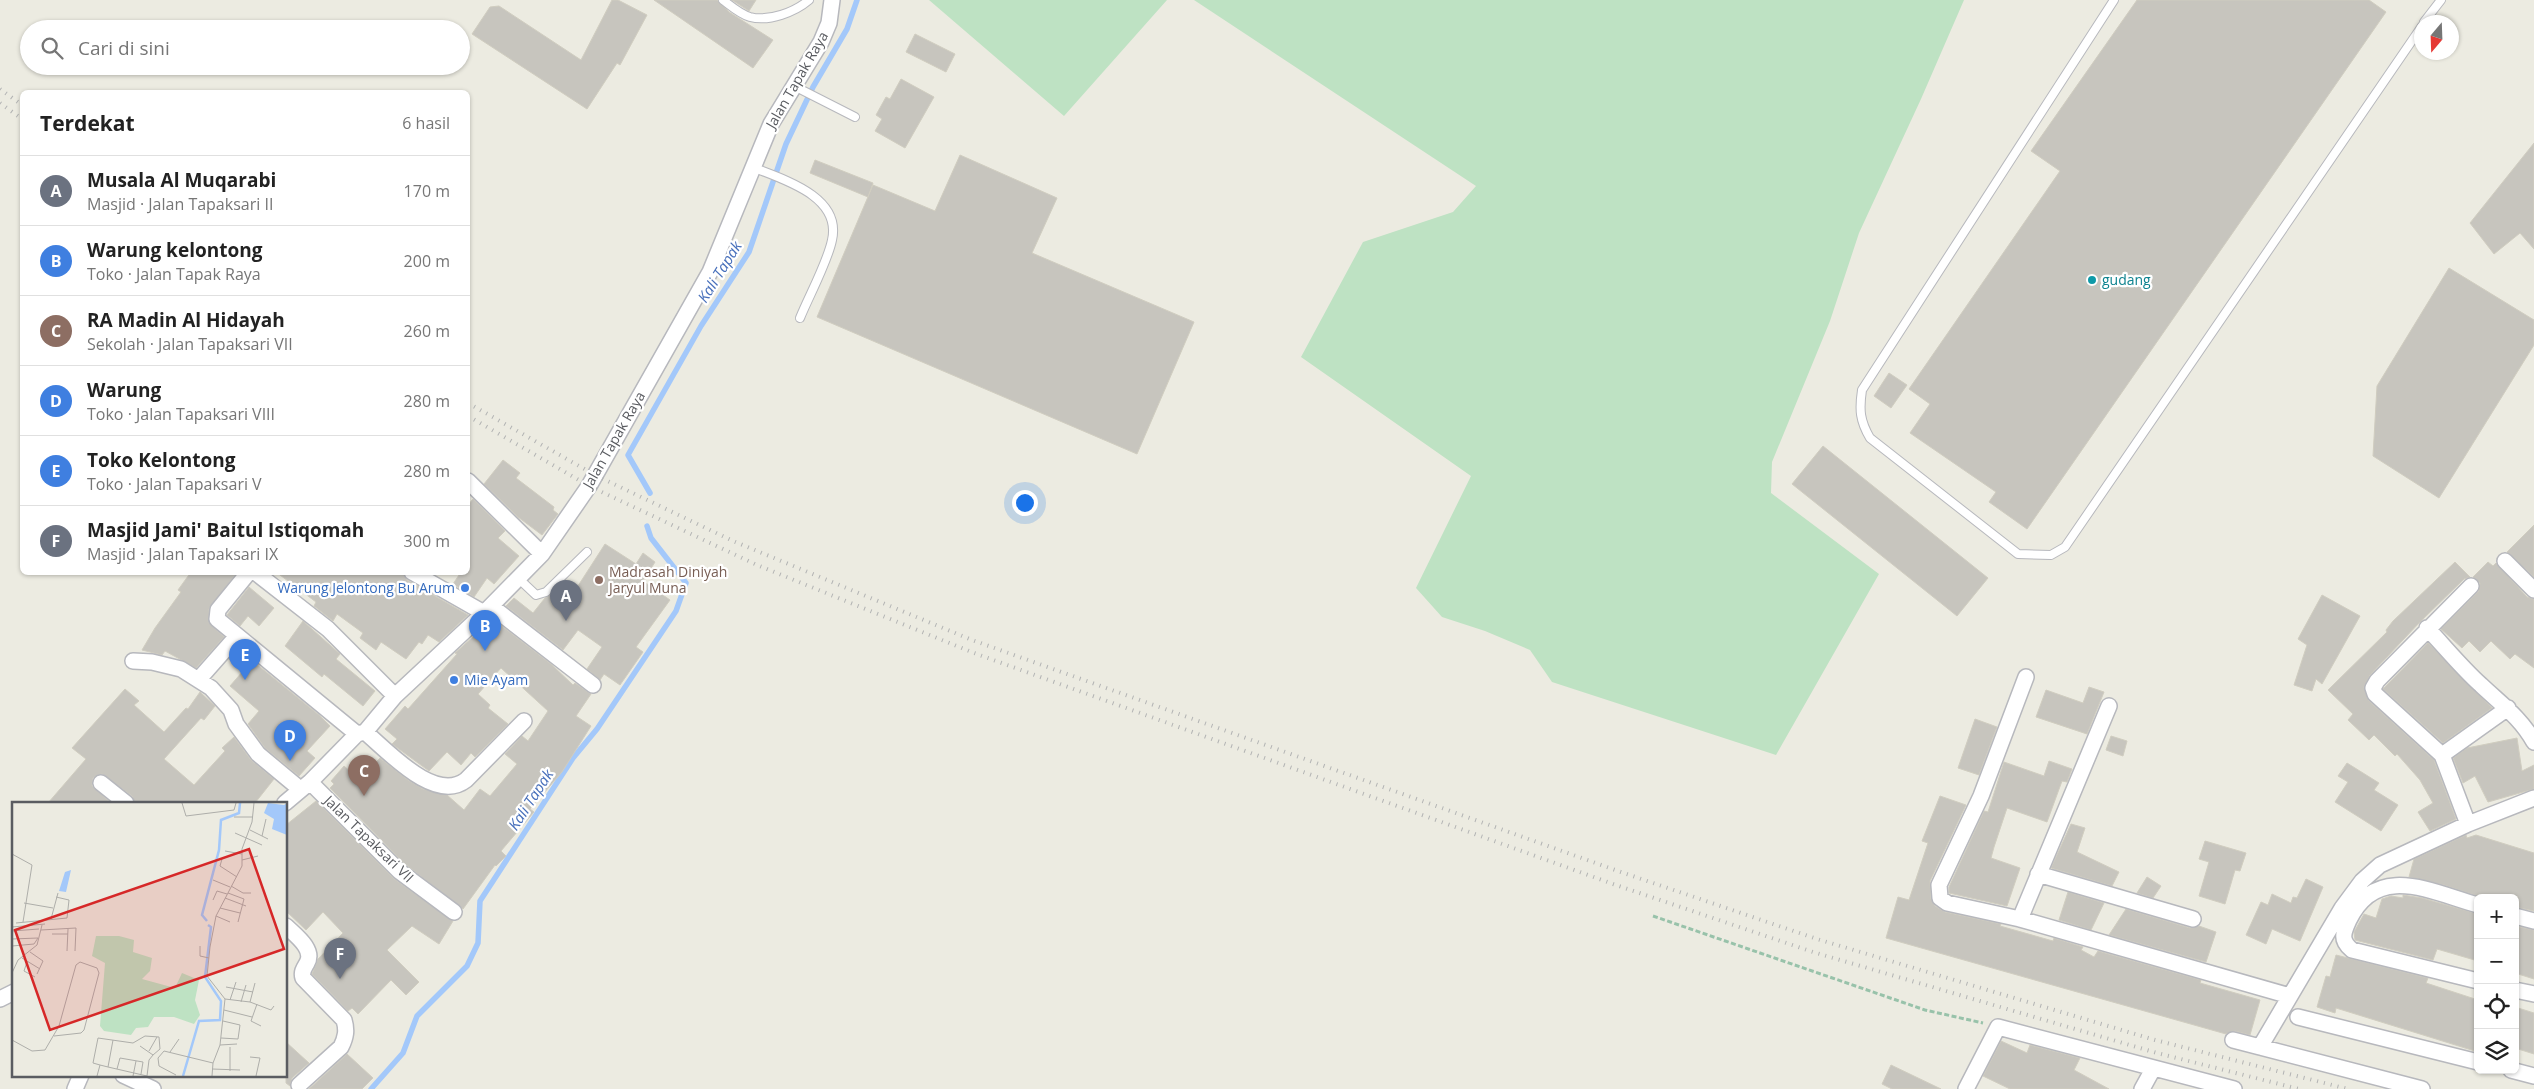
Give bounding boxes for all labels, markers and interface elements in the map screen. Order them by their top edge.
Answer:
north arrow [2414,15,2459,60]
search box [20,20,470,75]
street label: Jalan Tapak Raya [760,28,832,133]
icon: search [38,34,66,62]
text: Cari di sini [78,35,170,61]
text: Terdekat [40,109,135,137]
text: 6 hasil [402,112,450,134]
text: Musala Al Muqarabi [87,167,276,193]
text: A [50,180,62,202]
text: 170 m [404,180,450,202]
text: Masjid · Jalan Tapaksari II [87,193,273,215]
water label: Kali Tapak [692,236,746,306]
text: Warung kelontong [87,237,262,263]
text: B [51,250,61,272]
text: 200 m [404,250,450,272]
text: Toko · Jalan Tapak Raya [87,263,261,285]
place label: gudang [2102,270,2151,289]
marker: gudang [2086,274,2098,286]
text: RA Madin Al Hidayah [87,307,285,333]
text: C [51,320,61,342]
text: 260 m [404,320,450,342]
text: Sekolah · Jalan Tapaksari VII [87,333,293,355]
text: Warung [87,377,161,403]
street label: Jalan Tapak Raya [577,388,649,493]
text: D [50,390,62,412]
text: 280 m [404,390,450,412]
text: Toko · Jalan Tapaksari VIII [87,403,275,425]
text: Toko Kelontong [87,447,235,473]
text: E [52,460,60,482]
text: 280 m [404,460,450,482]
text: Toko · Jalan Tapaksari V [87,473,262,495]
your location [1012,490,1038,516]
text: Masjid Jami' Baitul Istiqomah [87,517,364,543]
text: F [52,530,60,552]
text: 300 m [404,530,450,552]
text: Masjid · Jalan Tapaksari IX [87,543,278,565]
place label: Madrasah Diniyah Jaryul Muna [607,562,727,597]
marker: Madrasah Diniyah Jaryul Muna [593,574,605,586]
place label: Warung Jelontong Bu Arum [277,578,455,597]
pin: A [550,580,582,621]
marker: Warung Jelontong Bu Arum [459,582,471,594]
pin: B [469,610,501,651]
pin: E [229,639,261,680]
place label: Mie Ayam [464,670,528,689]
marker: Mie Ayam [448,674,460,686]
pin: D [274,720,306,761]
pin: C [348,755,380,796]
water label: Kali Tapak [503,765,558,834]
street label: Jalan Tapaksari VII [319,790,418,886]
inset map [12,802,288,1076]
map controls [2474,894,2519,1074]
button: + [2474,894,2519,939]
pin: F [324,938,356,979]
button: − [2474,939,2519,984]
button: locate [2474,984,2519,1029]
button: layers [2474,1029,2519,1074]

